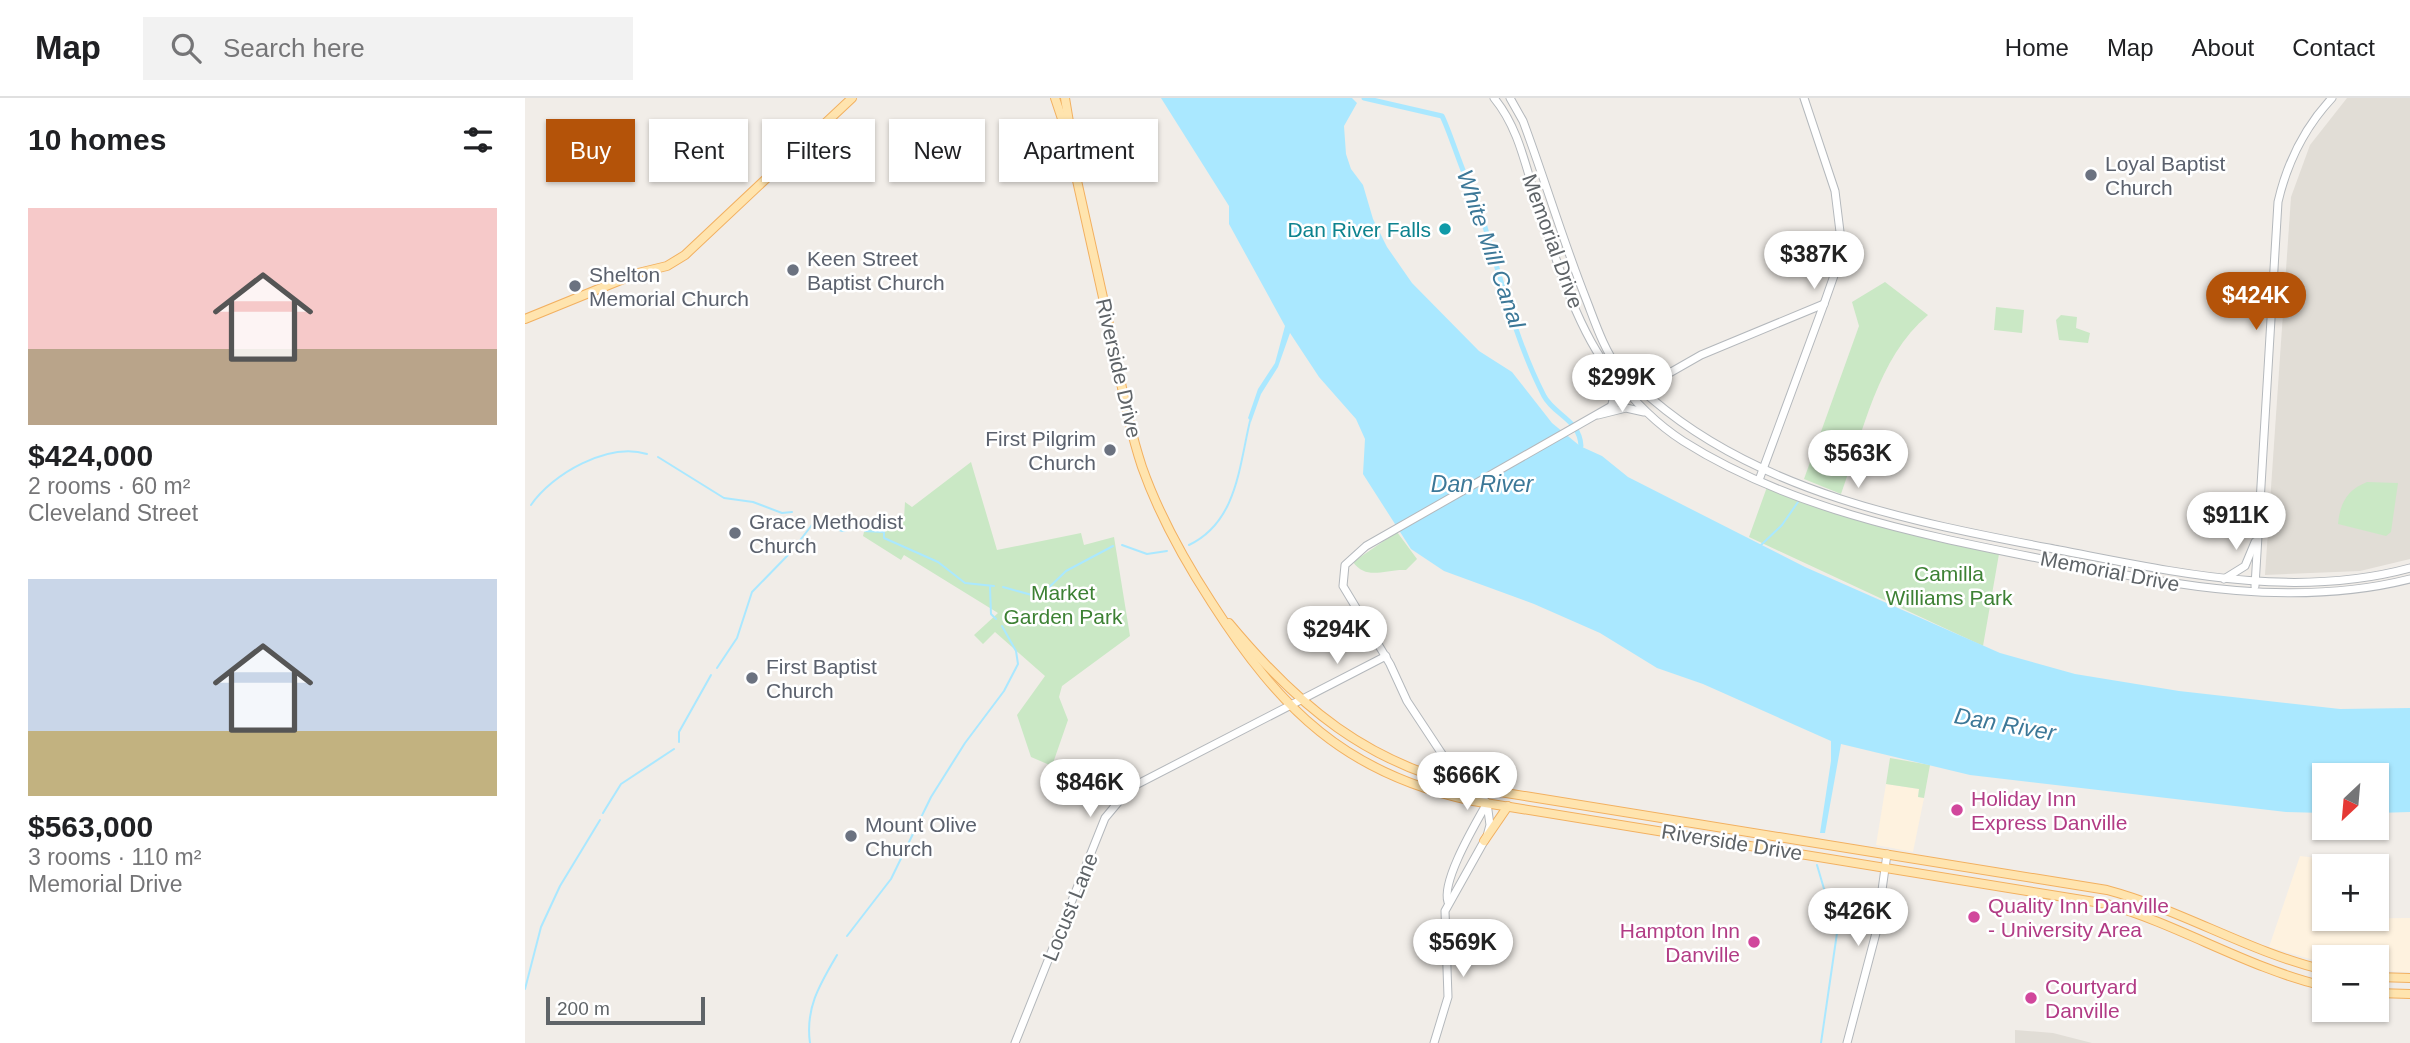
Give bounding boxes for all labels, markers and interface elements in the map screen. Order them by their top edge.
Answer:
search box [143,17,633,80]
text: Map [35,29,101,66]
icon: search [167,29,205,67]
text: Search here [223,33,365,63]
text: Home [2005,34,2069,61]
text: Map [2107,34,2154,61]
text: About [2192,34,2254,61]
text: Contact [2292,34,2375,61]
chip: Buy [546,119,635,182]
chip: Rent [649,119,748,182]
chip: Filters [762,119,875,182]
chip: New [889,119,985,182]
chip: Apartment [999,119,1158,182]
icon: filters [459,121,497,159]
text: 10 homes [28,123,166,156]
place label: Loyal Baptist Church [2105,152,2225,199]
water label: White Mill Canal [1452,166,1531,333]
marker: Loyal Baptist Church [2083,167,2099,183]
street label: Memorial Drive [1518,171,1588,311]
place label: Dan River Falls [1287,218,1431,241]
marker: Dan River Falls [1437,221,1453,237]
pin: $387K [1765,232,1863,291]
text: $387K [1780,241,1848,267]
place label: Keen Street Baptist Church [807,247,945,294]
icon: home [200,254,326,380]
marker: Keen Street Baptist Church [785,262,801,278]
place label: Shelton Memorial Church [589,263,749,310]
pin: $424K [2207,272,2305,332]
marker: Shelton Memorial Church [567,278,583,294]
text: $424K [2222,282,2290,308]
street label: Riverside Drive [1092,296,1146,440]
pin: $299K [1573,354,1671,414]
text: $299K [1588,364,1656,390]
place label: First Pilgrim Church [985,427,1096,474]
pin: $563K [1809,430,1907,490]
text: $424,000 [28,439,153,472]
text: $563K [1824,440,1892,466]
marker: First Pilgrim Church [1102,442,1118,458]
water label: Dan River [1431,471,1534,497]
text: 2 rooms · 60 m² [28,473,190,499]
pin: $911K [2187,492,2285,552]
text: Cleveland Street [28,500,198,526]
text: $911K [2203,502,2269,528]
place label: Grace Methodist Church [749,510,903,557]
marker: Grace Methodist Church [727,525,743,541]
street label: Memorial Drive [2039,546,2181,596]
park label: Camilla Williams Park [1885,562,2013,609]
park label: Market Garden Park [1003,581,1123,628]
pin: $294K [1288,606,1386,666]
text: $294K [1303,616,1371,642]
icon: home [200,625,326,751]
place label: First Baptist Church [766,655,877,702]
marker: First Baptist Church [744,670,760,686]
water label: Dan River [1952,702,2059,746]
pin: $666K [1418,752,1516,812]
pin: $846K [1041,760,1139,819]
text: $666K [1433,762,1501,788]
north arrow [2312,763,2389,840]
map controls [2312,763,2389,1022]
text: $846K [1056,769,1124,795]
place label: Holiday Inn Express Danville [1971,787,2127,834]
marker: Holiday Inn Express Danville [1949,802,1965,818]
text: $563,000 [28,810,153,843]
place label: Mount Olive Church [865,813,977,860]
street label: Riverside Drive [1660,820,1804,864]
marker: Mount Olive Church [843,828,859,844]
text: 3 rooms · 110 m² [28,844,201,870]
street label: Locust Lane [1038,850,1102,964]
button: + [2312,854,2389,931]
text: Memorial Drive [28,871,183,897]
pin: $426K [1809,888,1907,948]
place label: Quality Inn Danville - University Area [1988,894,2169,941]
text: $426K [1824,898,1892,924]
marker: Quality Inn Danville - University Area [1966,909,1982,925]
place label: Hampton Inn Danville [1620,919,1740,966]
pin: $569K [1414,920,1512,979]
text: $569K [1429,929,1497,955]
marker: Hampton Inn Danville [1746,934,1762,950]
button: − [2312,945,2389,1022]
place label: Courtyard Danville [2045,975,2137,1022]
marker: Courtyard Danville [2023,990,2039,1006]
scale bar [546,994,705,1026]
text: 200 m [557,998,610,1019]

